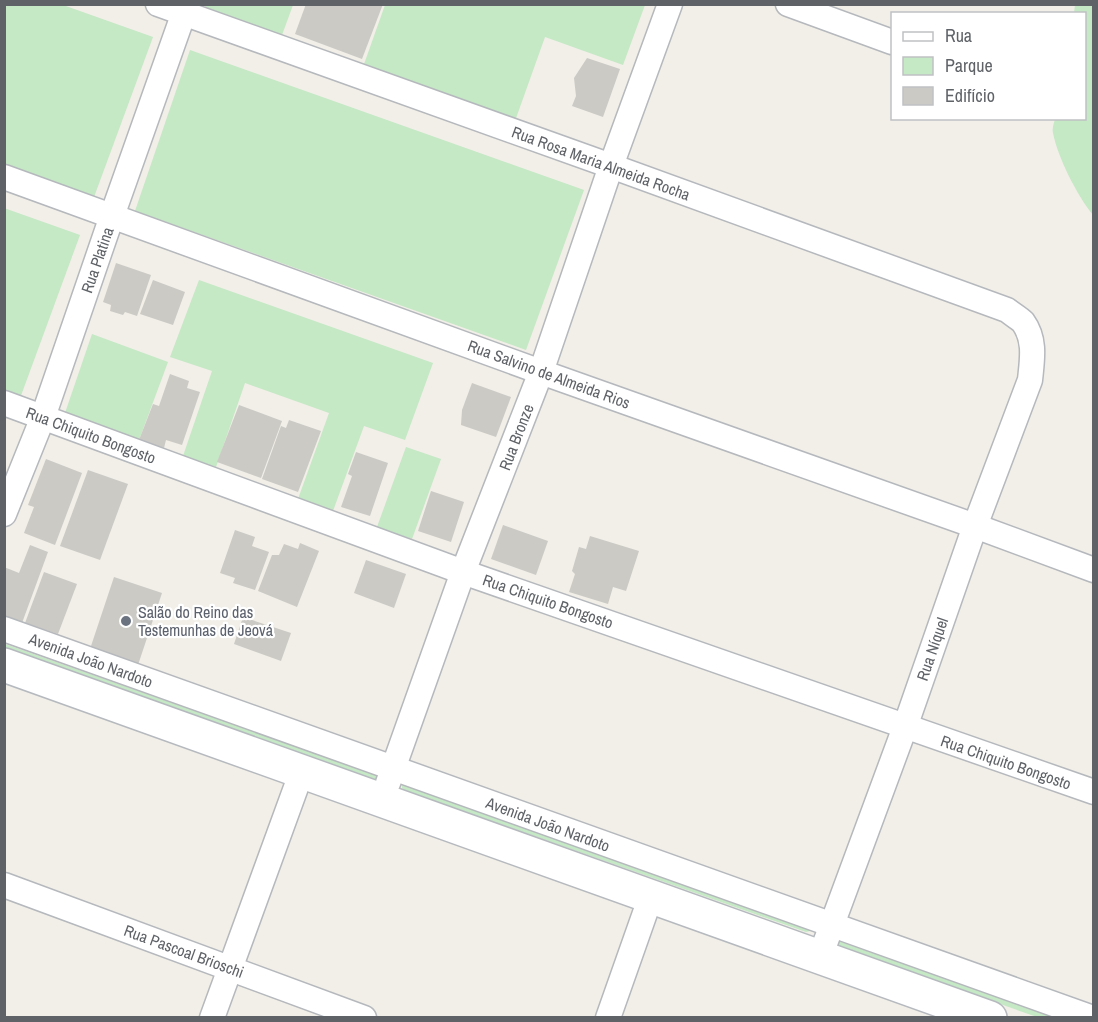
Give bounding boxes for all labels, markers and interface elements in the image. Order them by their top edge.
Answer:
legend [891,12,1086,120]
text: Rua [945,23,972,48]
text: Parque [945,53,993,78]
text: Edifício [945,83,995,108]
street label: Rua Rosa Maria Almeida Rocha [509,120,694,206]
street label: Rua Platina [75,223,119,296]
street label: Rua Salvino de Almeida Rios [465,334,633,414]
street label: Rua Chiquito Bongosto [23,401,159,469]
street label: Rua Bronze [493,401,539,473]
street label: Rua Chiquito Bongosto [480,568,616,634]
place label: Salão do Reino das Testemunhas de Jeová [138,601,274,641]
marker: Salão do Reino das Testemunhas de Jeová [119,614,133,628]
street label: Rua Níquel [911,614,953,684]
street label: Avenida João Nardoto [25,627,156,693]
street label: Rua Chiquito Bongosto [938,729,1074,795]
street label: Avenida João Nardoto [482,791,613,857]
street label: Rua Pascoal Brioschi [121,919,247,983]

